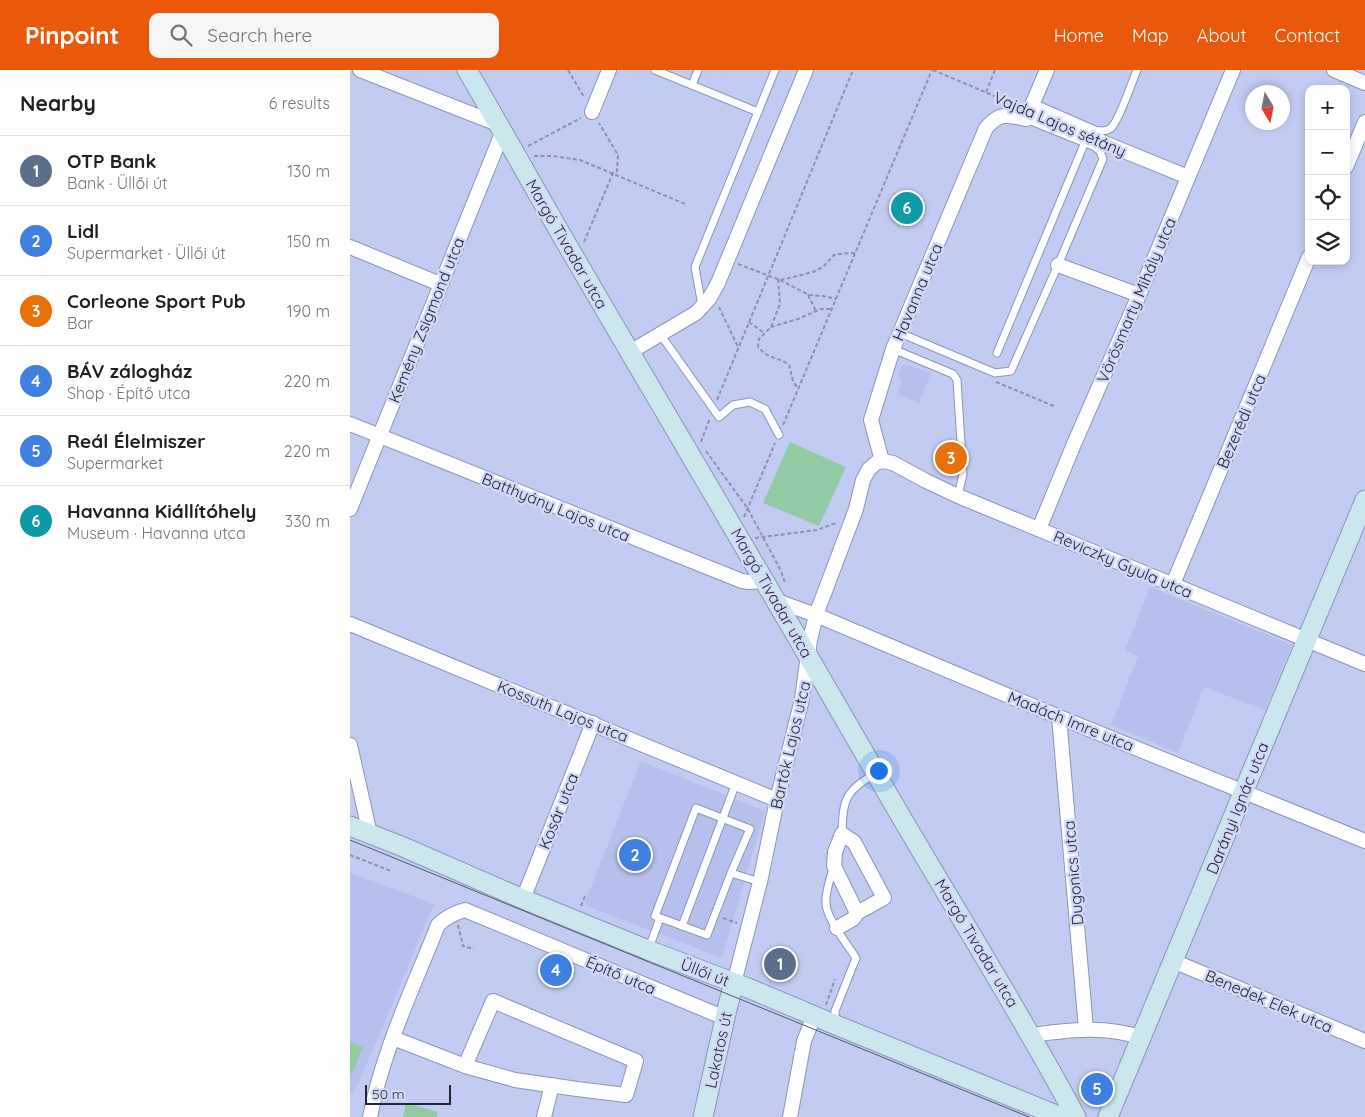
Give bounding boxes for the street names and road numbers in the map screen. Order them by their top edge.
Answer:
street label: Vajda Lajos sétány [991,87,1129,161]
street label: Margó Tivadar utca [522,176,612,312]
street label: Vörösmarty Mihály utca [1092,214,1180,386]
street label: Kemény Zsigmond utca [384,234,468,406]
street label: Havanna utca [887,240,947,344]
street label: Bezerédi utca [1212,371,1270,471]
street label: Batthyány Lajos utca [479,468,633,546]
street label: Margó Tivadar utca [727,525,817,661]
street label: Reviczky Gyula utca [1051,526,1195,602]
street label: Kossuth Lajos utca [495,676,631,746]
street label: Bartók Lajos utca [766,679,814,811]
street label: Madách Imre utca [1005,687,1137,755]
street label: Darányi Ignác utca [1201,739,1273,877]
street label: Kosár utca [534,770,582,852]
street label: Dugonics utca [1058,820,1088,926]
street label: Margó Tivadar utca [931,875,1023,1011]
street label: Építő utca [583,951,659,999]
street label: Üllői út [678,954,732,990]
street label: Benedek Elek utca [1202,965,1336,1037]
street label: Lakatos út [700,1010,736,1090]

